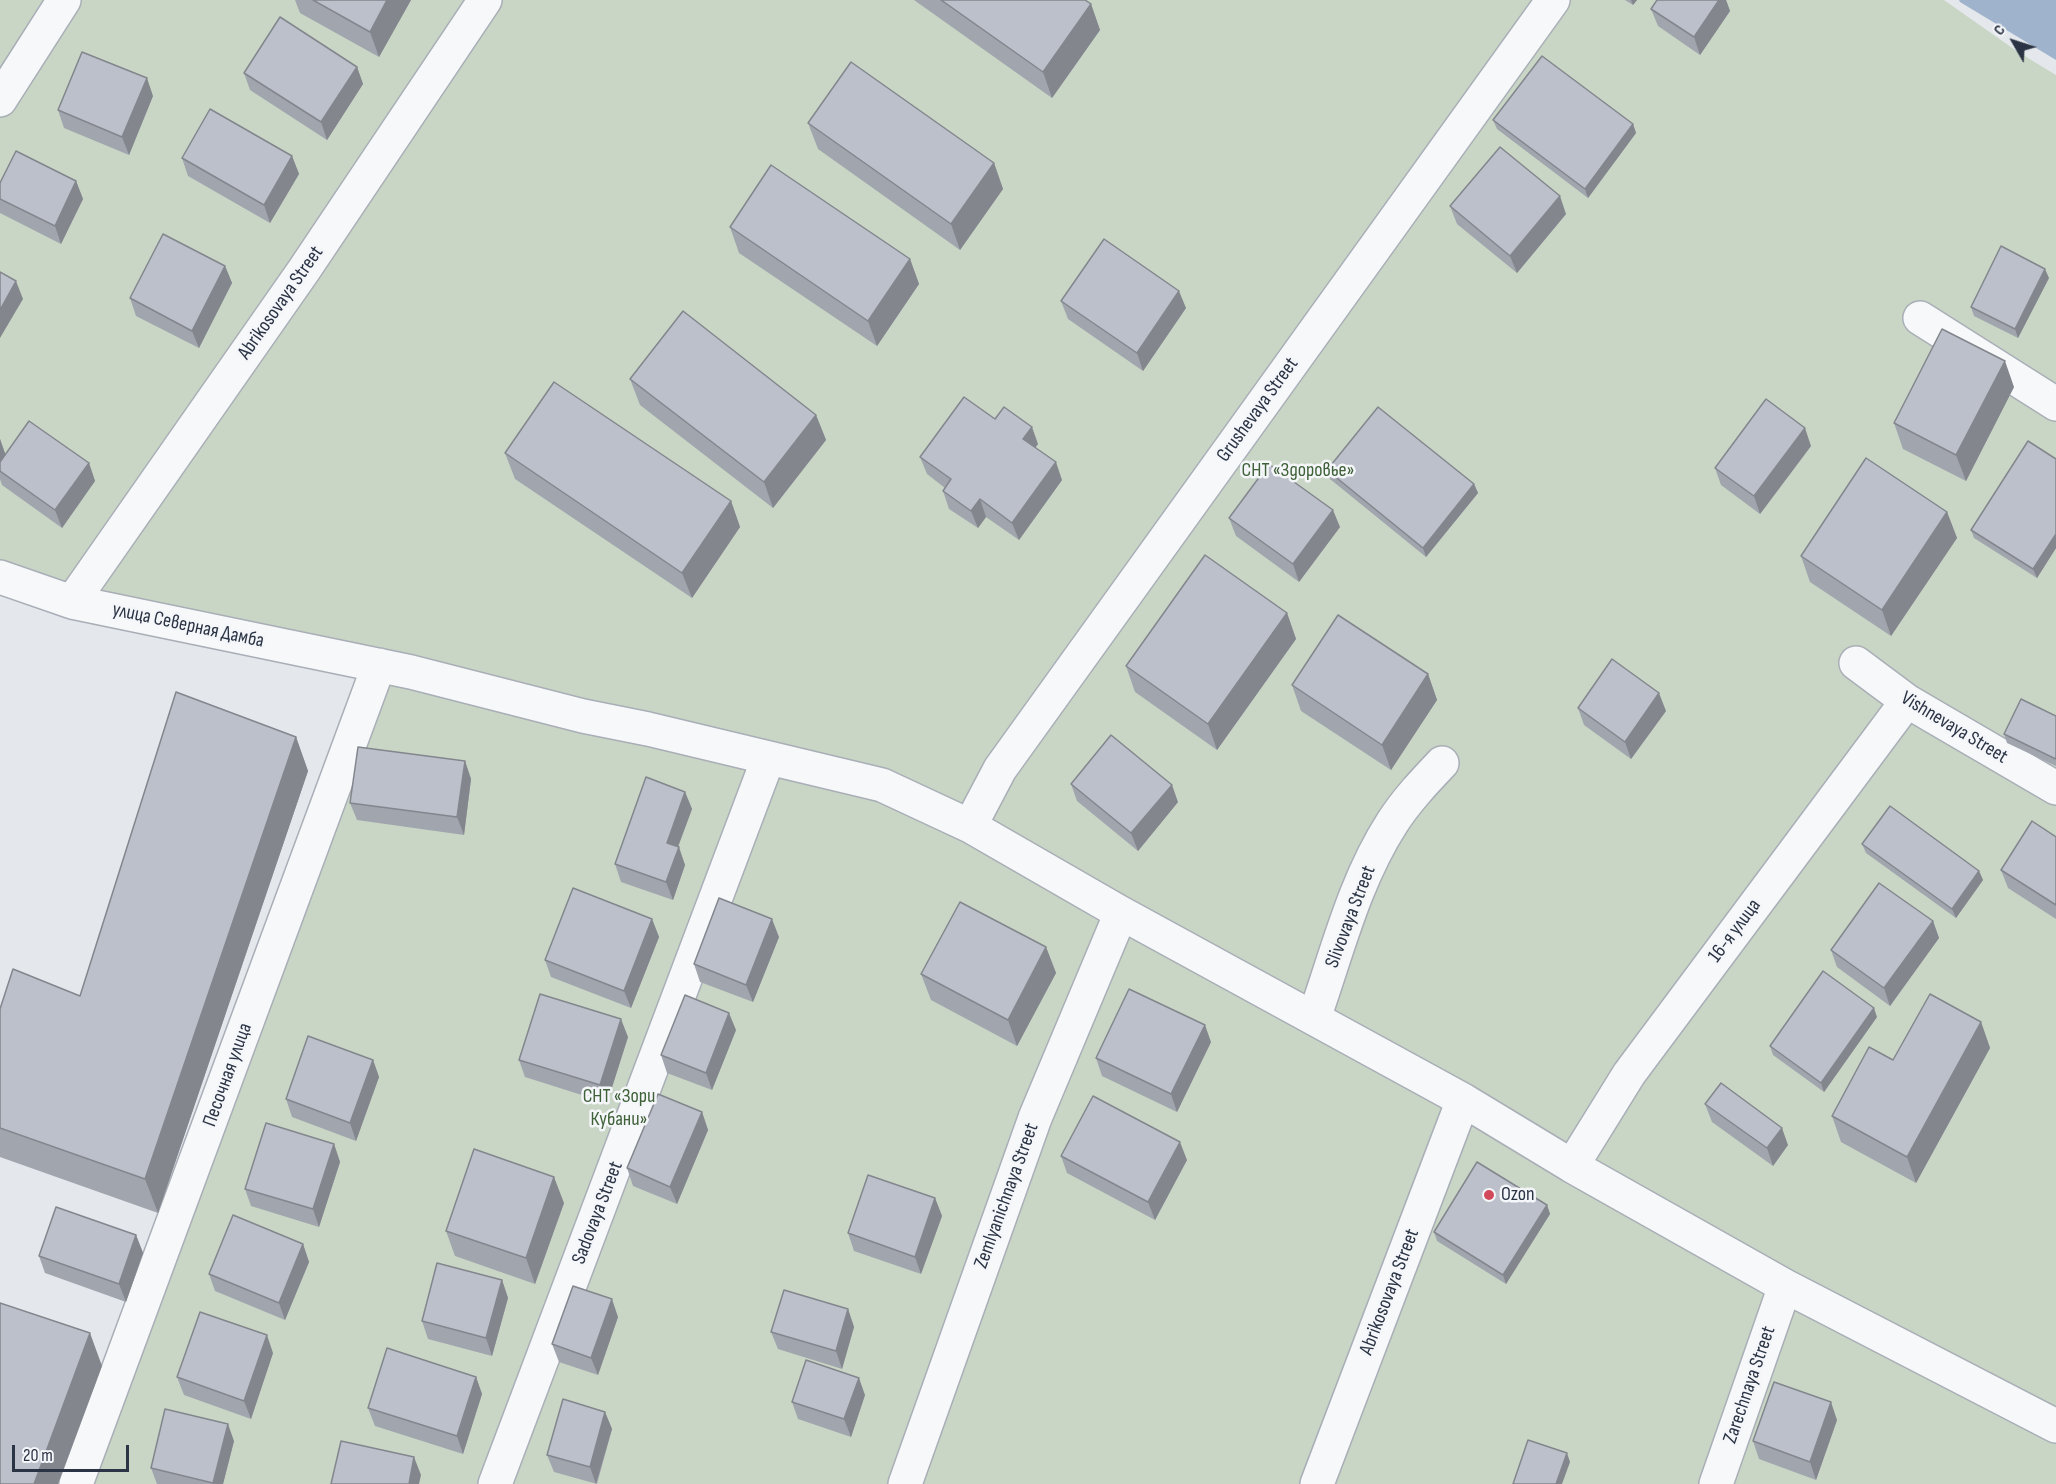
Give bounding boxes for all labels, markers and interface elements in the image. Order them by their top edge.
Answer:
north arrow [1984,12,2044,72]
text: С [1990,21,2010,40]
street label: Abrikosovaya Street [233,242,329,364]
street label: Grushevaya Street [1212,353,1304,467]
park label: СНТ «Здоровье» [1242,459,1354,483]
street label: улица Северная Дамба [110,598,266,654]
street label: Vishnevaya Street [1896,687,2012,769]
street label: Slivovaya Street [1321,862,1381,972]
street label: 16-я улица [1703,895,1767,967]
street label: Песочная улица [198,1020,258,1130]
park label: СНТ «Зори Кубани» [583,1085,655,1132]
street label: Zemlyanichnaya Street [970,1120,1044,1272]
street label: Sadovaya Street [567,1158,629,1268]
place label: Ozon [1501,1183,1535,1207]
marker: Ozon [1482,1188,1496,1202]
street label: Abrikosovaya Street [1355,1226,1425,1358]
street label: Zarechnaya Street [1719,1323,1781,1447]
scale bar [15,1433,132,1471]
text: 20 m [23,1445,53,1466]

